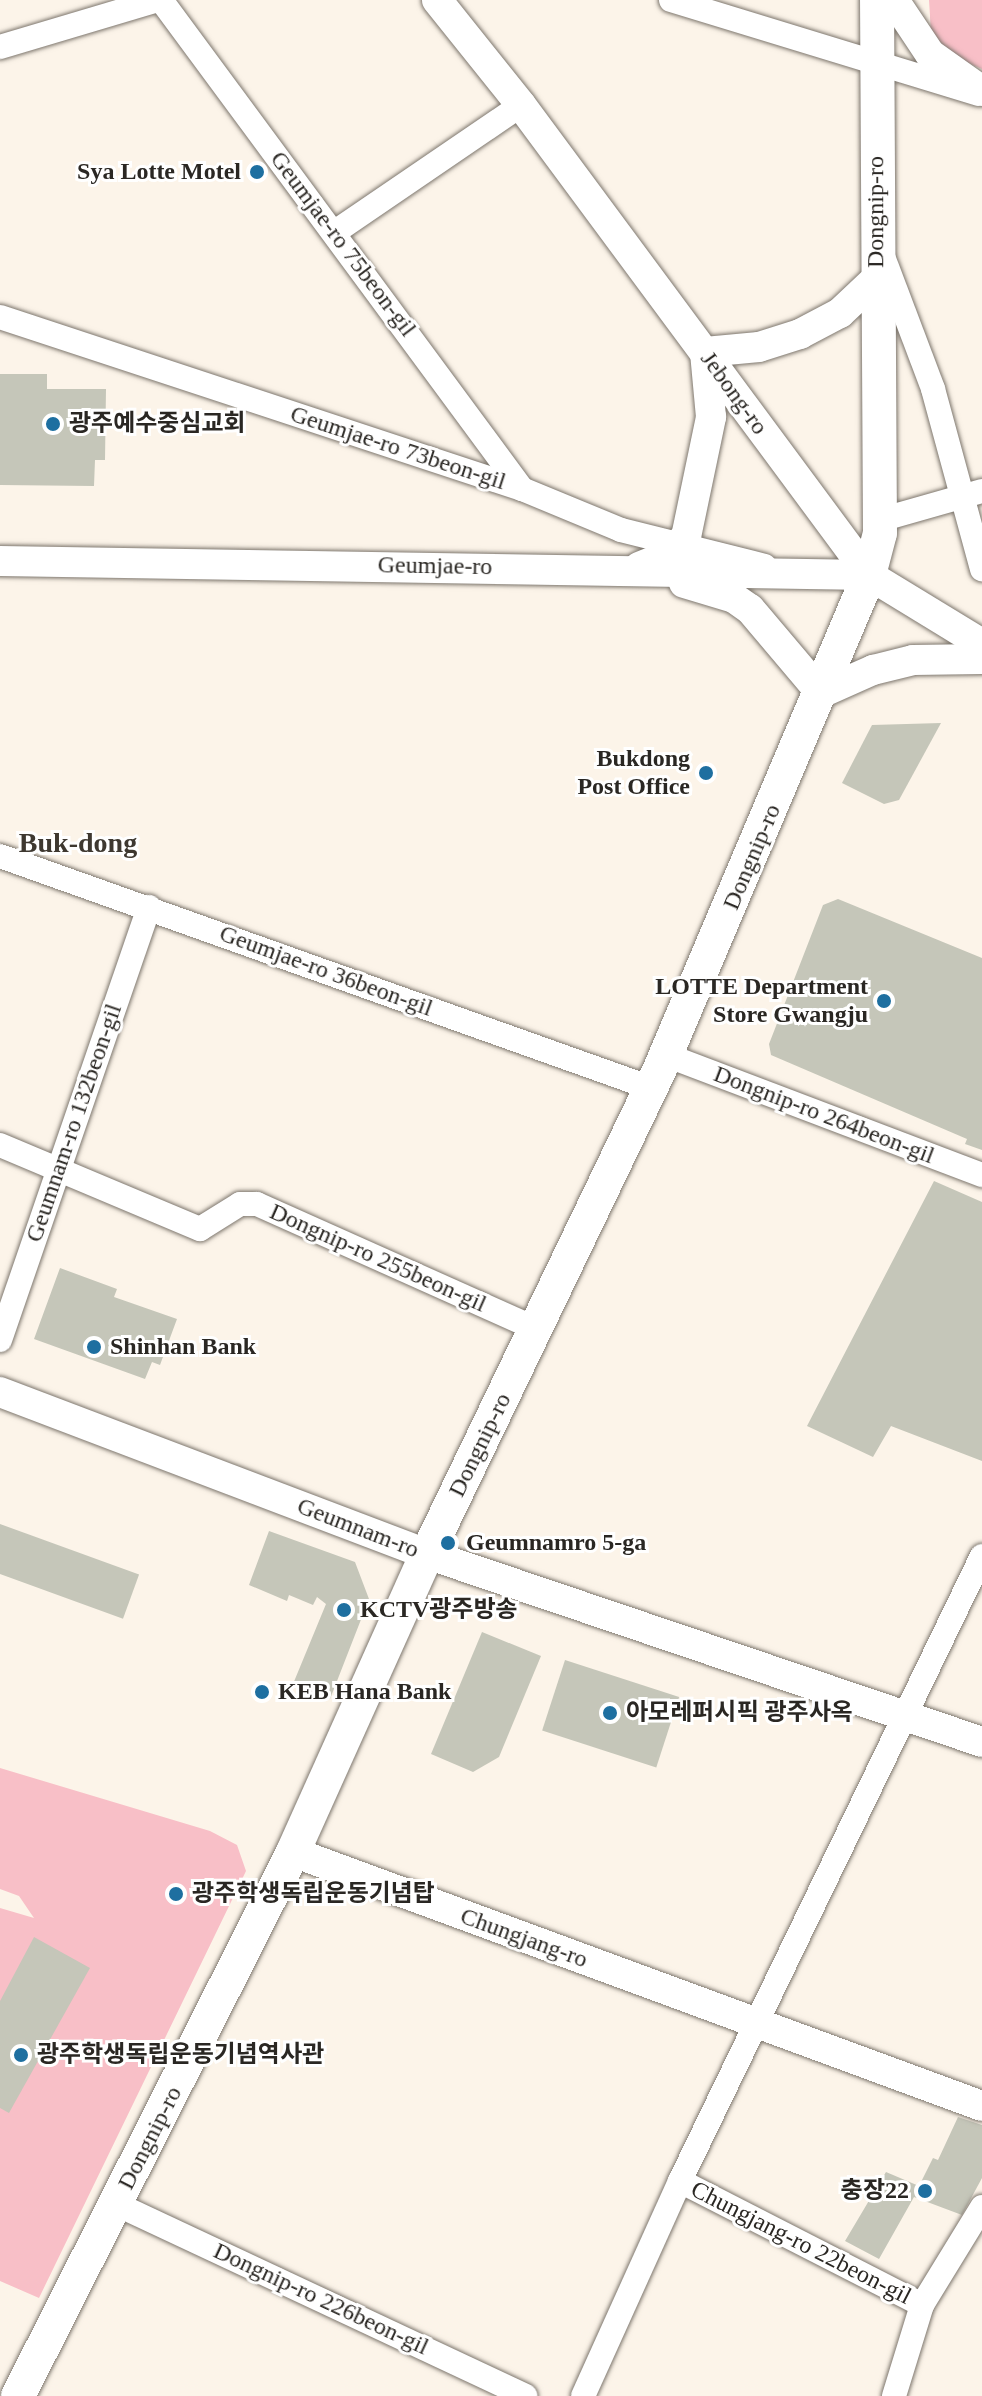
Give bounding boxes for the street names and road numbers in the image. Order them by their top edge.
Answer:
street label: Geumjae-ro 75beon-gil [264,146,422,342]
street label: Dongnip-ro [862,156,890,268]
street label: Jebong-ro [694,346,774,440]
street label: Geumjae-ro 73beon-gil [287,400,509,496]
street label: Geumjae-ro [377,551,493,581]
street label: Dongnip-ro [717,800,787,914]
street label: Geumjae-ro 36beon-gil [216,919,436,1023]
street label: Geumnam-ro 132beon-gil [20,1000,128,1246]
street label: Dongnip-ro 264beon-gil [710,1060,938,1170]
street label: Dongnip-ro 255beon-gil [265,1197,491,1319]
street label: Dongnip-ro [443,1388,517,1502]
street label: Geumnam-ro [293,1492,423,1564]
street label: Chungjang-ro [456,1902,592,1974]
street label: Dongnip-ro [112,2082,188,2194]
street label: Chungjang-ro 22beon-gil [686,2175,916,2311]
street label: Dongnip-ro 226beon-gil [209,2237,433,2361]

